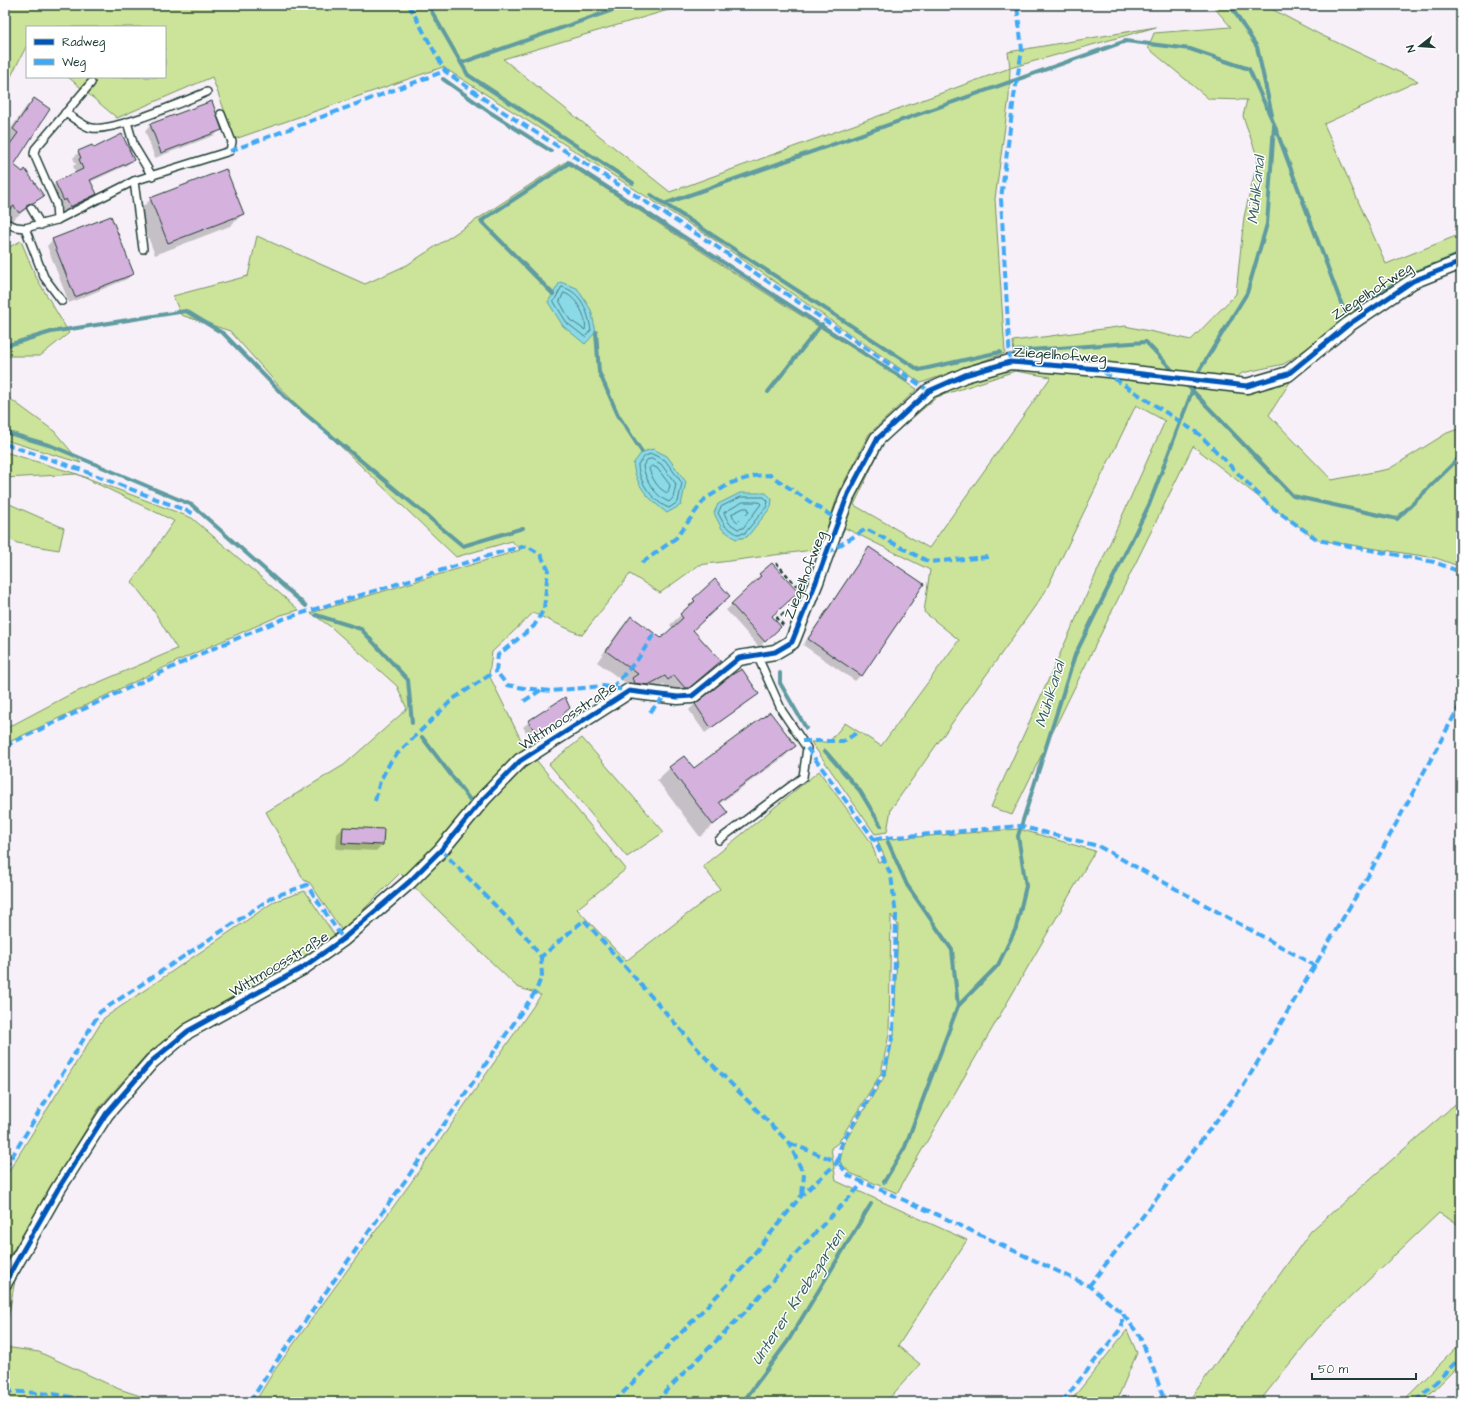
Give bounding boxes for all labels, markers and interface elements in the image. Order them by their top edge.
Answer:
legend [26,26,166,78]
north arrow [1400,26,1440,66]
text: Radweg [62,34,105,52]
text: N [1403,43,1419,54]
text: Weg [62,54,86,72]
water label: Mühlkanal [1241,152,1271,225]
street label: Ziegelhofweg [1327,257,1418,326]
street label: Ziegelhofweg [1013,341,1107,370]
street label: Ziegelhofweg [779,528,833,623]
water label: Mühlkanal [1029,656,1071,730]
street label: Wittmoosstraße [515,676,621,756]
street label: Wittmoosstraße [225,926,333,1002]
water label: Unterer Krebsgarten [746,1223,852,1370]
scale bar [1312,1355,1416,1381]
text: 50 m [1318,1361,1349,1378]

